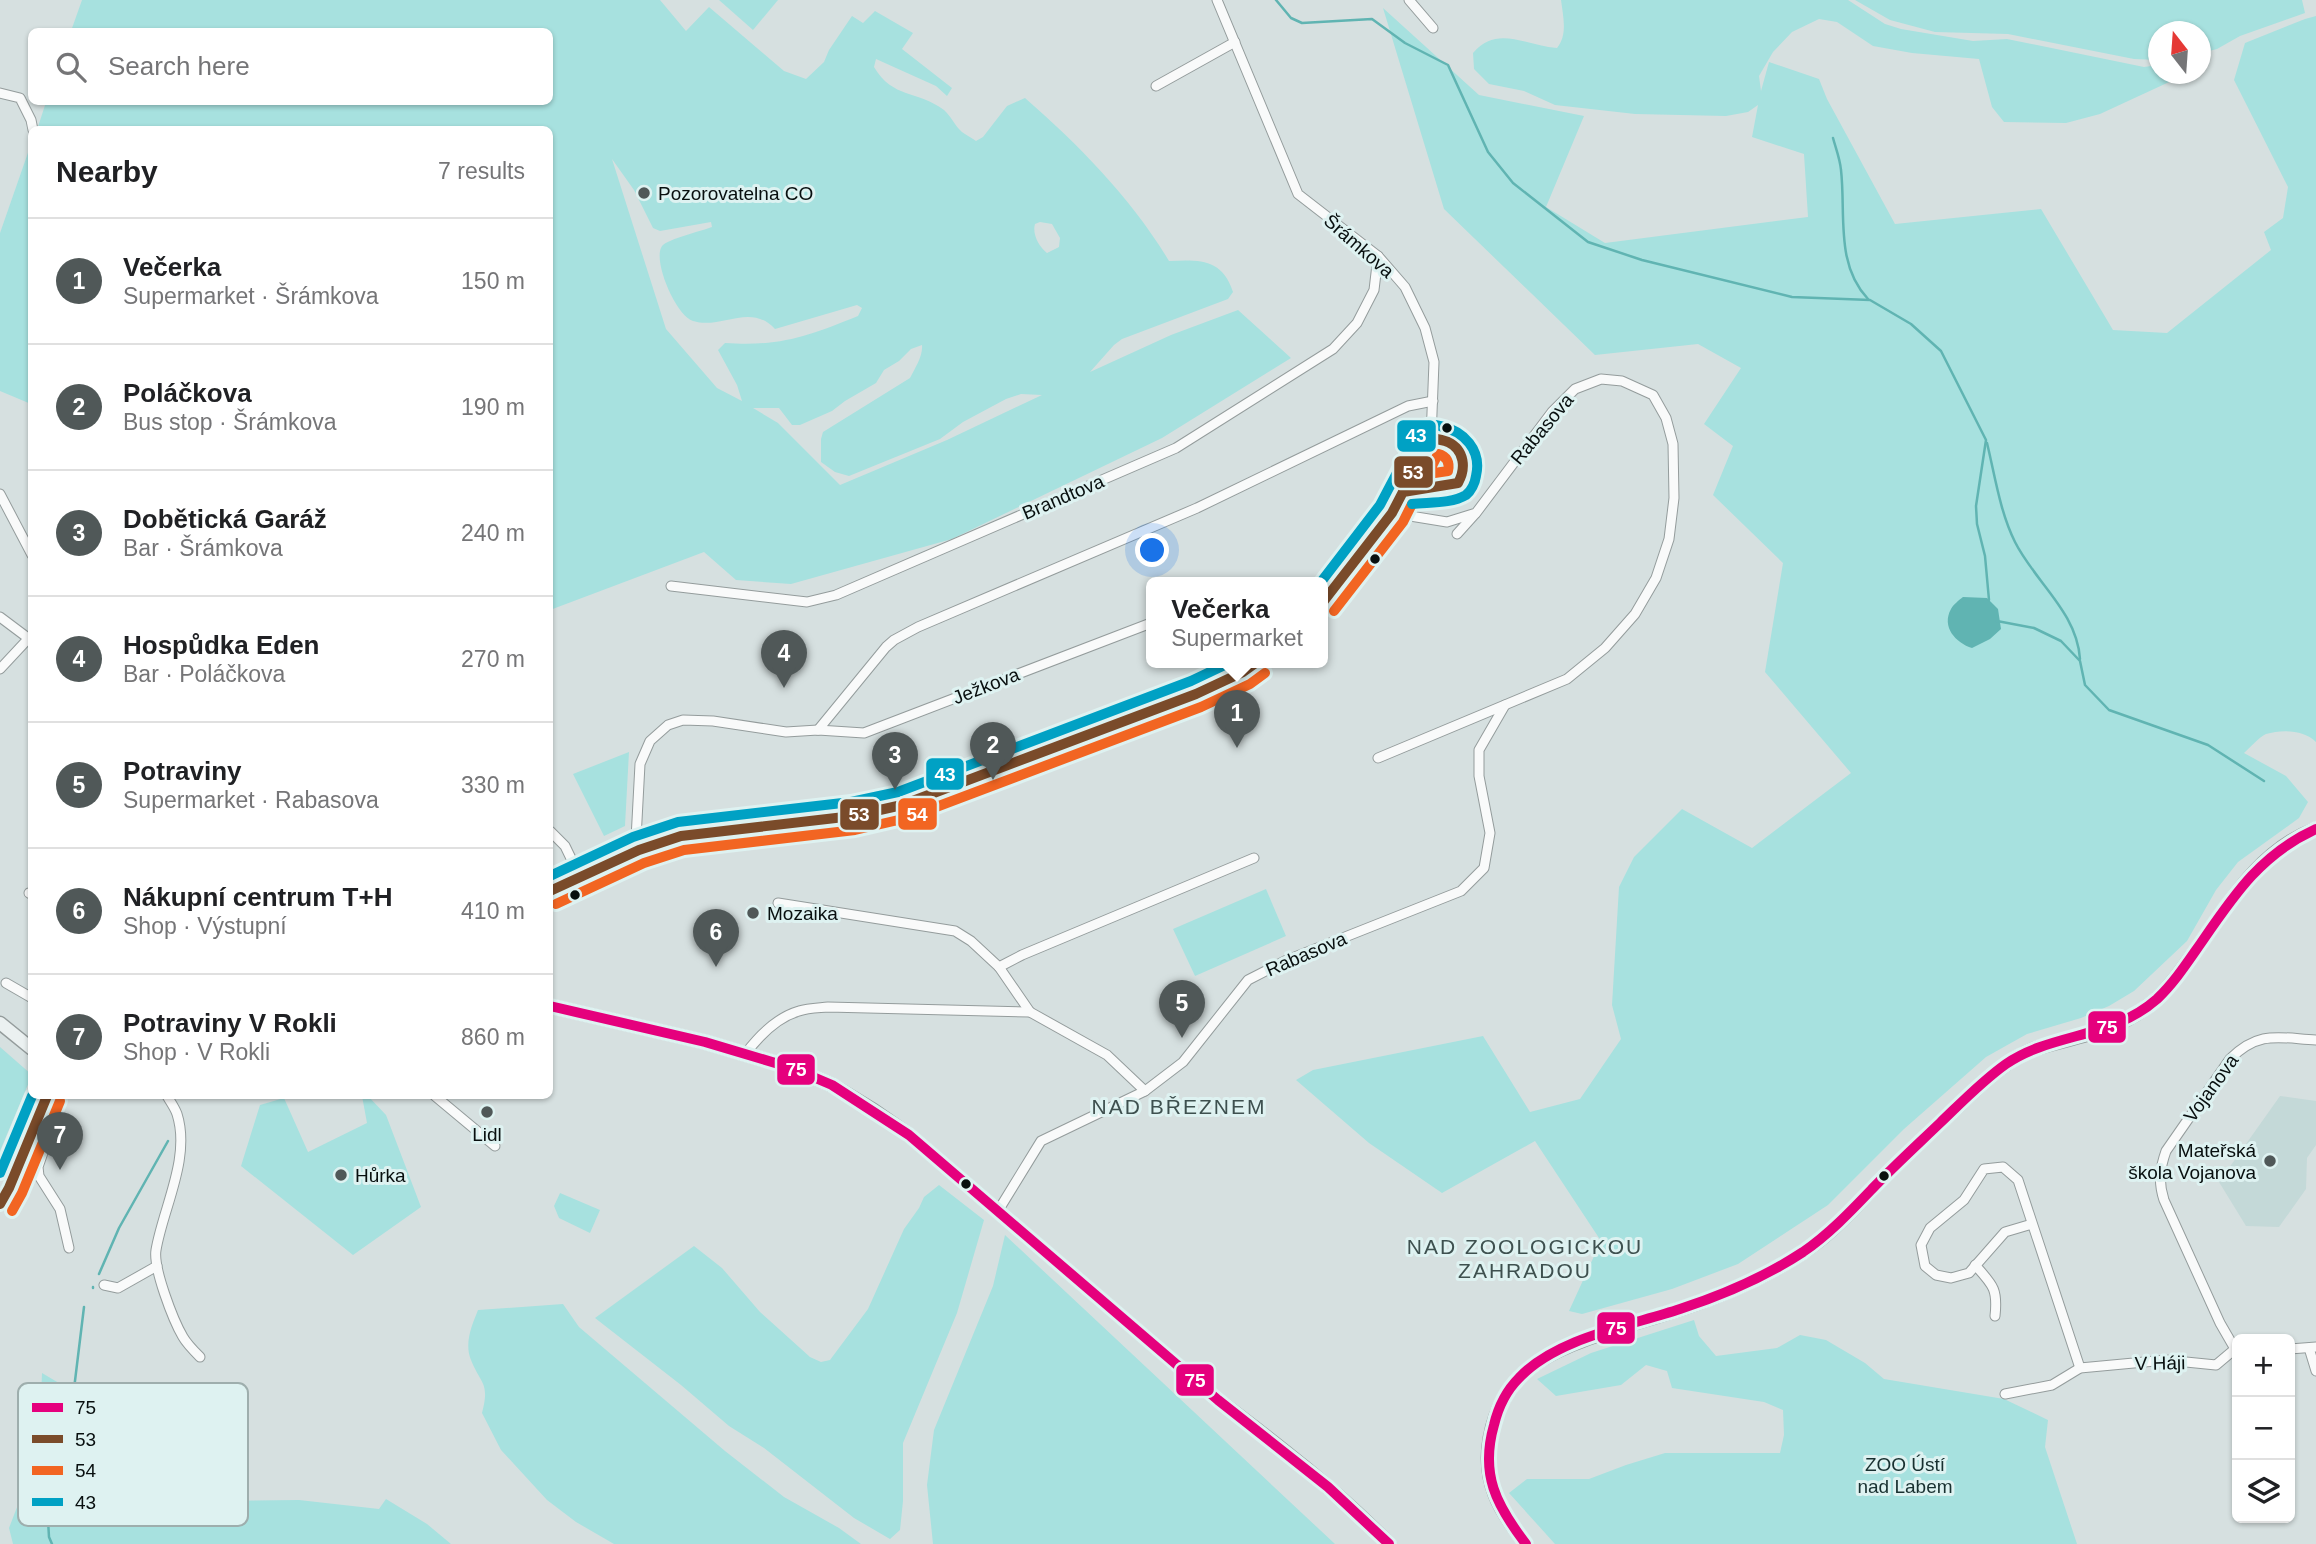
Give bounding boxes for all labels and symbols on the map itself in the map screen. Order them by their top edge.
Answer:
north arrow [2148,21,2211,84]
place label: Pozorovatelna CO [658,183,813,204]
marker: Pozorovatelna CO [636,185,652,201]
street label: Šrámkova [1320,210,1398,282]
street label: Rabasova [1506,389,1578,469]
line badge: 43 [1396,419,1437,453]
unlabelled marker [1440,421,1454,435]
text: 43 [1405,425,1427,446]
line badge: 53 [1393,455,1434,489]
text: 53 [1402,462,1424,483]
street label: Brandtova [1019,470,1107,524]
your location [1135,533,1169,567]
unlabelled marker [1368,552,1382,566]
pin: 4 [761,630,807,688]
street label: Ježkova [950,664,1023,708]
pin: 1 [1214,690,1260,748]
pin: 2 [970,722,1016,780]
pin: 3 [872,732,918,790]
line badge: 43 [925,757,965,791]
text: 43 [934,764,956,785]
line badge: 54 [897,797,938,831]
line badge: 53 [839,798,880,831]
text: 53 [848,804,870,825]
text: 54 [906,804,928,825]
unlabelled marker [568,888,582,902]
place label: Mozaika [767,903,838,924]
marker: Mozaika [745,905,761,921]
pin: 6 [693,909,739,967]
street label: Rabasova [1263,927,1350,980]
pin: 5 [1159,980,1205,1038]
line badge: 75 [2087,1010,2127,1044]
text: 75 [2096,1017,2118,1038]
street label: Vojanova [2180,1050,2243,1126]
line badge: 75 [776,1053,816,1086]
text: 75 [785,1059,807,1080]
district label: NAD BŘEZNEM [1092,1095,1266,1118]
marker: Lidl [479,1104,495,1120]
pin: 7 [37,1112,83,1170]
place label: Lidl [472,1124,502,1145]
place label: Mateřská škola Vojanova [2128,1140,2256,1183]
marker: Mateřská škola Vojanova [2262,1153,2278,1169]
place label: Hůrka [355,1165,406,1186]
marker: Hůrka [333,1167,349,1183]
unlabelled marker [1877,1169,1891,1183]
unlabelled marker [959,1177,973,1191]
district label: NAD ZOOLOGICKOU ZAHRADOU [1407,1235,1643,1282]
line badge: 75 [1596,1311,1636,1345]
text: 75 [1605,1318,1627,1339]
street label: V Háji [2134,1352,2186,1374]
line badge: 75 [1175,1363,1215,1397]
text: 75 [1184,1370,1206,1391]
legend [18,1383,248,1526]
text: 75 [75,1397,96,1418]
text: 53 [75,1429,96,1450]
park label: ZOO Ústí nad Labem [1857,1454,1953,1497]
text: 54 [75,1460,97,1481]
text: 43 [75,1492,96,1513]

